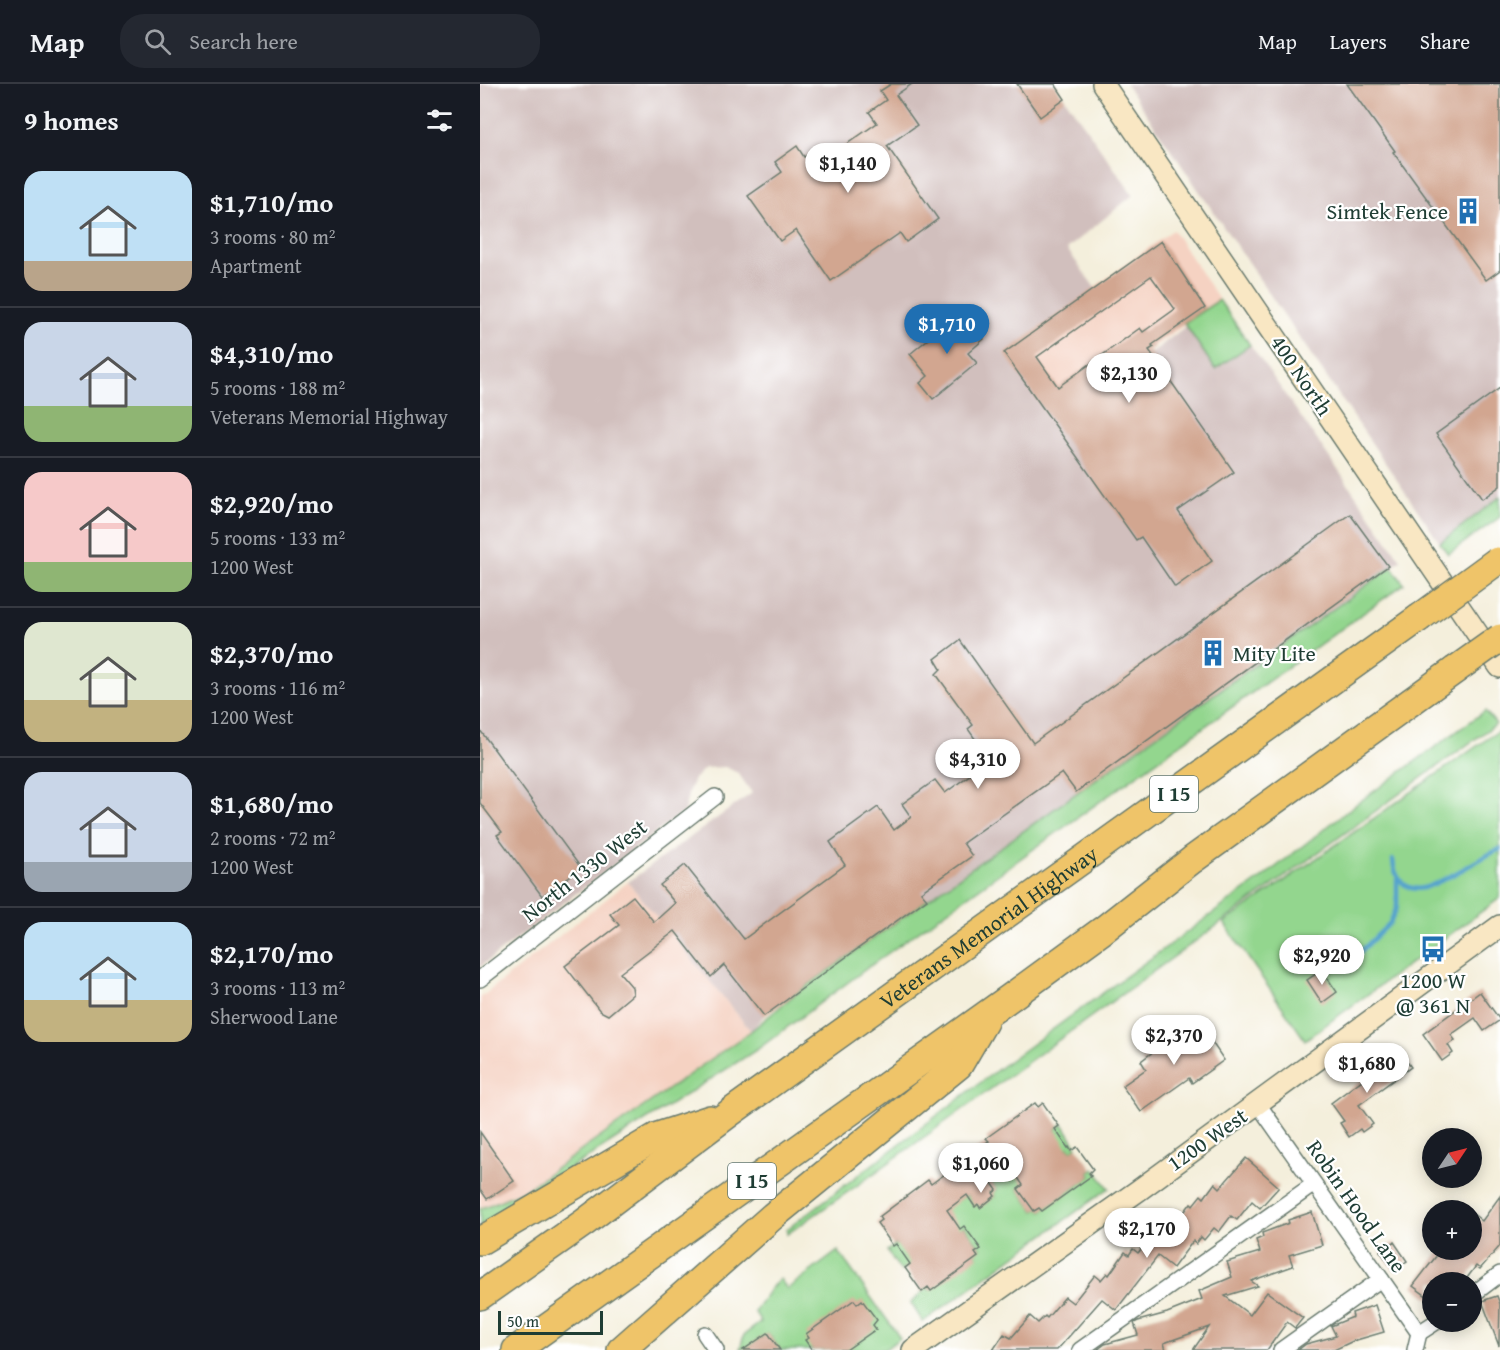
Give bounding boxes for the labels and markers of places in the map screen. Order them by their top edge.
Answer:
pin: $1,140 [799,143,897,194]
place label: Simtek Fence [1326,195,1448,227]
building icon: Simtek Fence [1453,196,1483,226]
pin: $1,710 [898,304,996,355]
pin: $2,130 [1080,353,1178,404]
place label: Mity Lite [1233,637,1316,669]
building icon: Mity Lite [1198,638,1228,668]
pin: $4,310 [929,739,1027,790]
bus stop icon: 1200 W @ 361 N [1418,934,1448,964]
pin: $2,920 [1273,935,1371,986]
place label: 1200 W @ 361 N [1396,964,1470,1021]
pin: $2,370 [1125,1015,1223,1066]
pin: $1,680 [1318,1043,1416,1094]
pin: $1,060 [932,1143,1030,1194]
pin: $2,170 [1098,1208,1196,1259]

